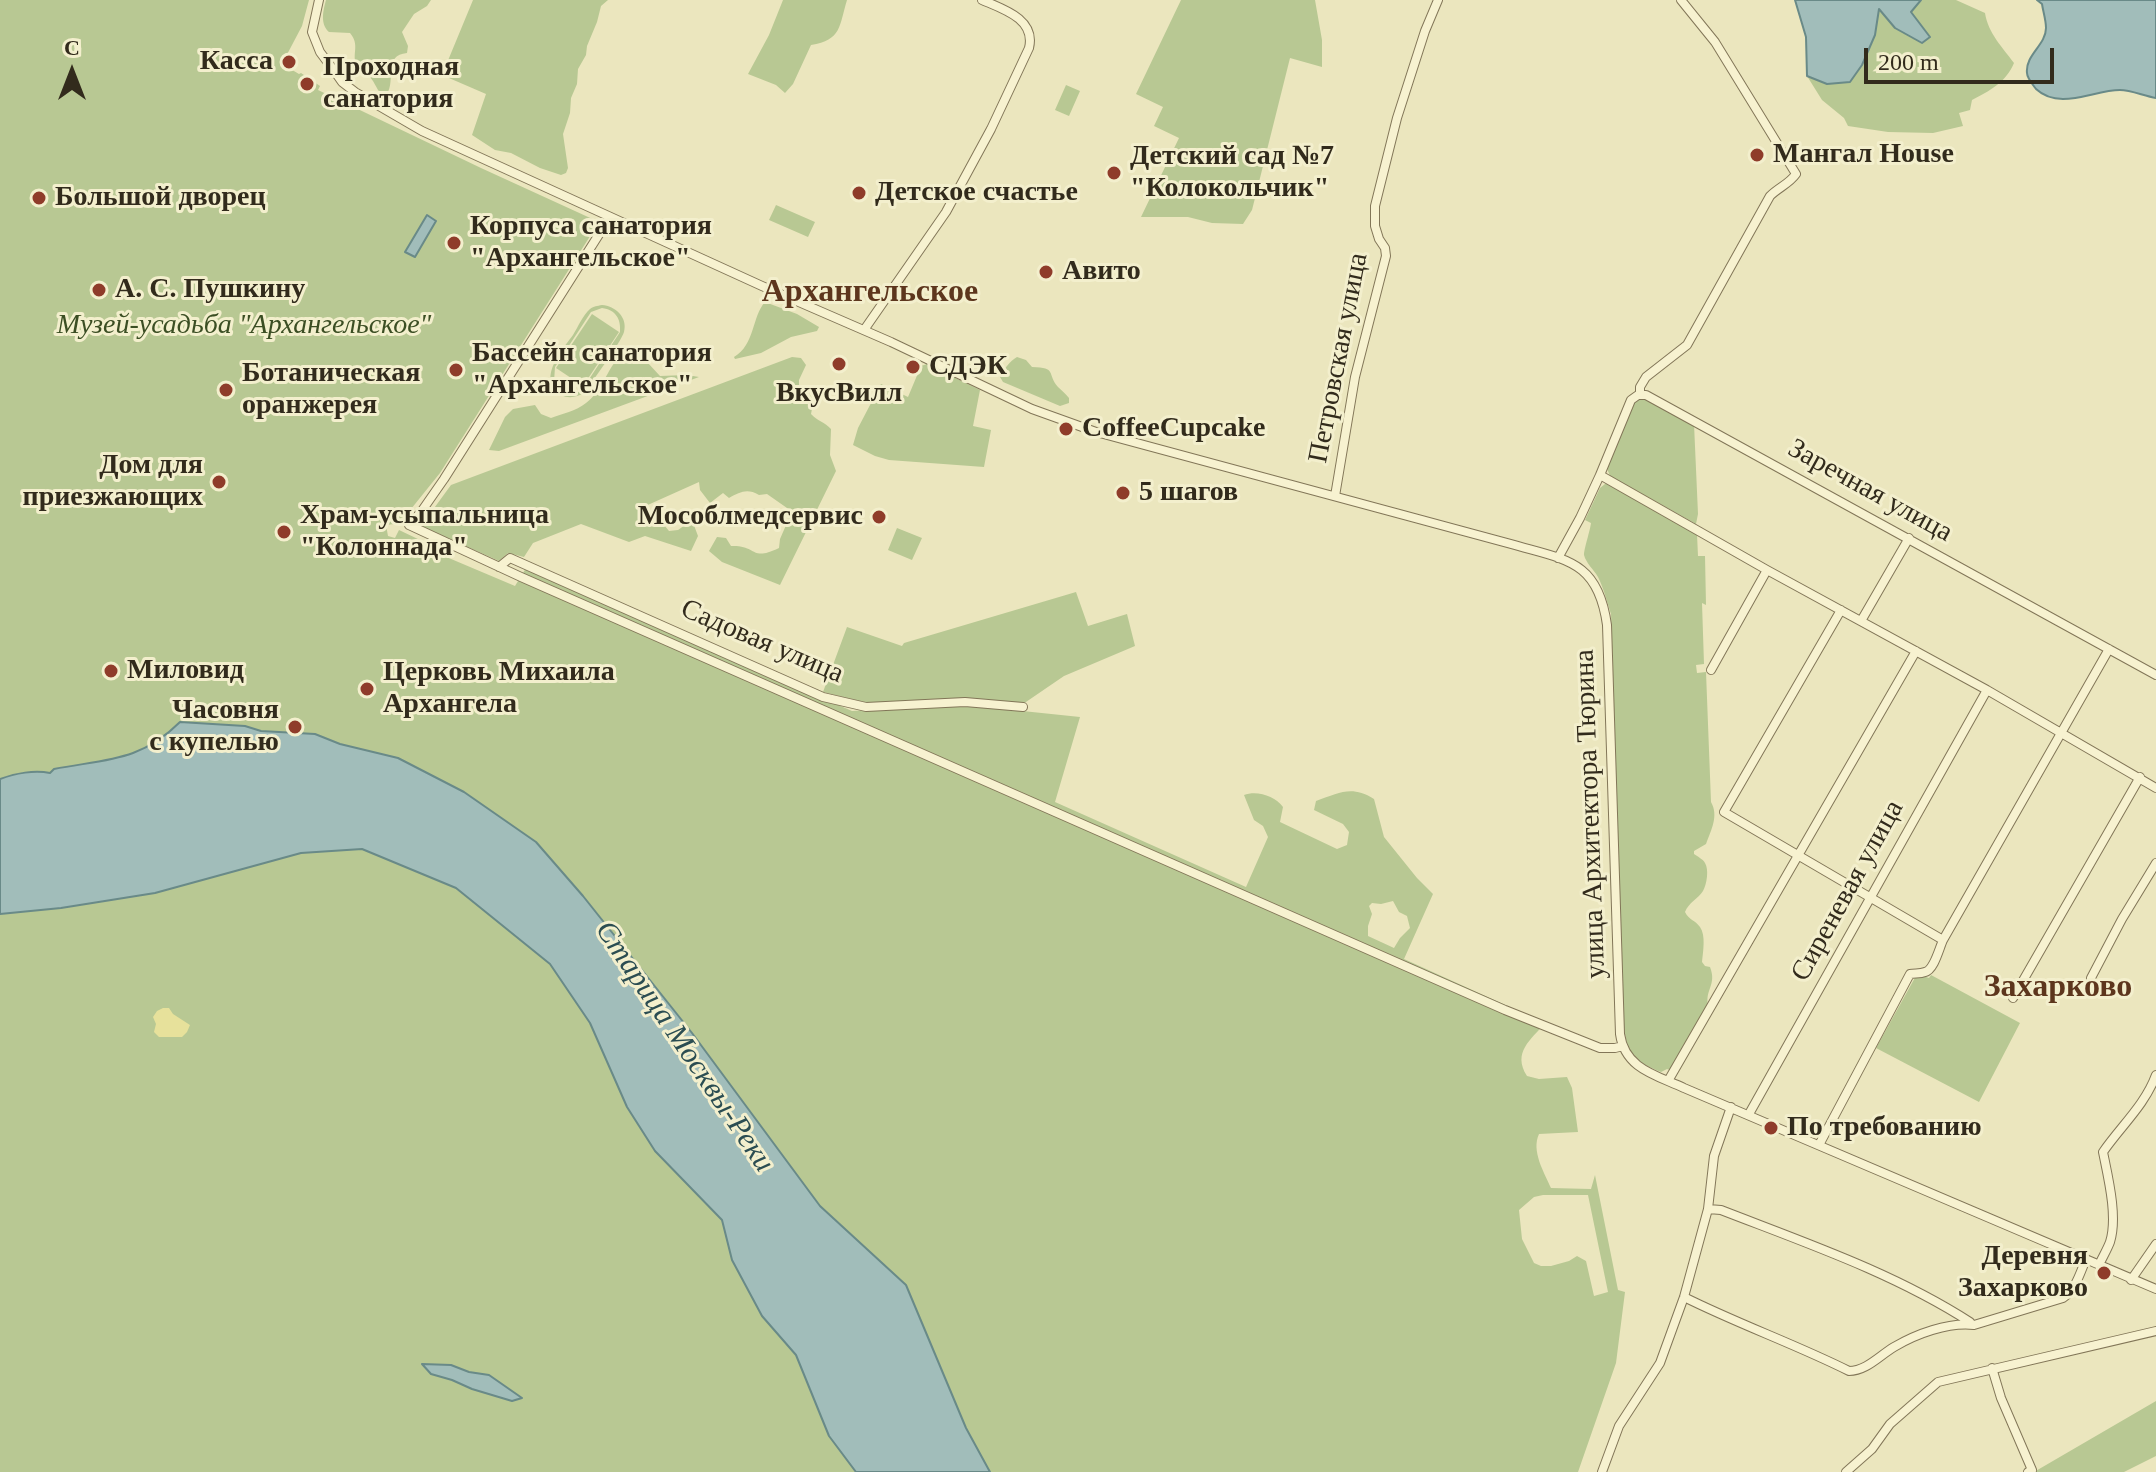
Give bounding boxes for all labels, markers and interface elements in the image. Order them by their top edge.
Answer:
north arrow [32,32,112,112]
scale bar [1868,32,2058,82]
text: С [64,35,80,60]
place label: Касса [200,45,273,79]
text: 200 m [1878,49,1939,75]
place label: Проходная санатория [323,51,459,117]
marker: Касса [280,53,298,71]
marker: Проходная санатория [298,75,316,93]
place label: Мангал House [1773,138,1954,172]
place label: Детский сад №7 "Колокольчик" [1130,140,1334,206]
marker: Мангал House [1748,146,1766,164]
marker: Детский сад №7 "Колокольчик" [1105,164,1123,182]
place label: Детское счастье [875,176,1078,210]
place label: Большой дворец [55,181,266,215]
marker: Детское счастье [850,184,868,202]
marker: Большой дворец [30,189,48,207]
place label: Корпуса санатория "Архангельское" [470,210,712,276]
marker: Корпуса санатория "Архангельское" [445,234,463,252]
street label: Петровская улица [1302,250,1376,466]
place label: Авито [1062,255,1141,289]
marker: Авито [1037,263,1055,281]
place label: А. С. Пушкину [115,273,305,307]
district label: Архангельское [762,274,978,312]
marker: А. С. Пушкину [90,281,108,299]
park label: Музей-усадьба "Архангельское" [57,309,431,343]
place label: Бассейн санатория "Архангельское" [472,337,712,403]
place label: СДЭК [929,350,1007,384]
marker: ВкусВилл [830,355,848,373]
place label: Ботаническая оранжерея [242,357,420,423]
marker: СДЭК [904,358,922,376]
marker: Бассейн санатория "Архангельское" [447,361,465,379]
place label: ВкусВилл [776,377,902,411]
marker: Ботаническая оранжерея [217,381,235,399]
place label: CoffeeCupcake [1082,412,1266,446]
marker: CoffeeCupcake [1057,420,1075,438]
street label: Заречная улица [1782,432,1958,550]
place label: Дом для приезжающих [23,449,203,515]
marker: Дом для приезжающих [210,473,228,491]
place label: 5 шагов [1139,476,1238,510]
marker: 5 шагов [1114,484,1132,502]
place label: Храм-усыпальница "Колоннада" [300,499,549,565]
place label: Мособлмедсервис [638,500,863,534]
marker: Мособлмедсервис [870,508,888,526]
marker: Храм-усыпальница "Колоннада" [275,523,293,541]
street label: Садовая улица [676,593,848,691]
street label: улица Архитектора Тюрина [1568,649,1614,979]
place label: Миловид [127,654,244,688]
place label: Церковь Михаила Архангела [383,656,615,722]
marker: Миловид [102,662,120,680]
marker: Церковь Михаила Архангела [358,680,376,698]
place label: Часовня с купелью [149,694,279,760]
marker: Часовня с купелью [286,718,304,736]
street label: Сиреневая улица [1784,795,1912,987]
water label: Старица Москвы-Реки [587,915,781,1179]
district label: Захарково [1984,969,2132,1007]
place label: По требованию [1787,1111,1982,1145]
marker: По требованию [1762,1119,1780,1137]
place label: Деревня Захарково [1958,1240,2088,1306]
marker: Деревня Захарково [2095,1264,2113,1282]

